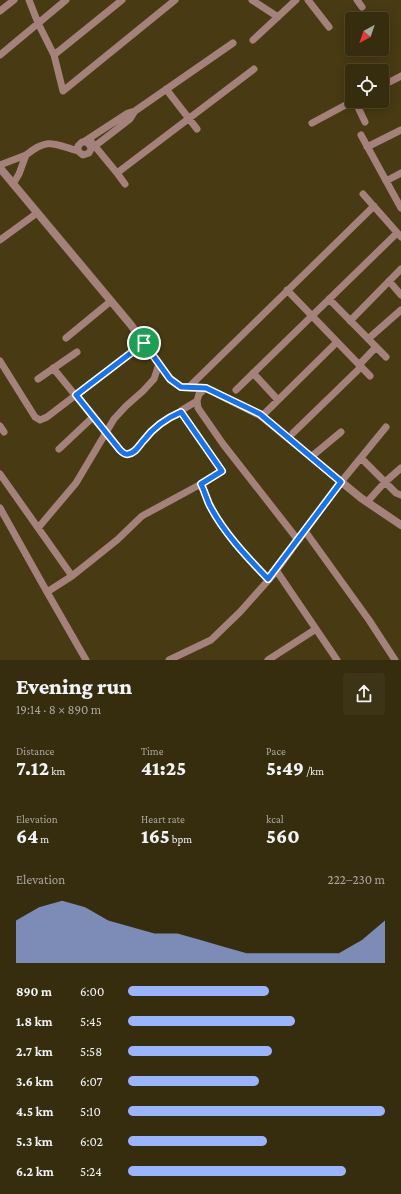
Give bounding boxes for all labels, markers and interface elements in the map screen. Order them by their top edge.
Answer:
north arrow [345,12,389,56]
map controls [345,12,389,108]
button: locate [345,64,389,108]
pin [127,326,161,360]
icon: arrive [133,332,155,354]
button: share [343,673,385,715]
text: Evening run [16,674,132,699]
text: 19:14 · 8 × 890 m [16,702,101,717]
text: Distance [16,745,54,757]
text: Time [141,745,164,757]
text: Pace [266,745,286,757]
text: 7.12 [16,757,49,779]
text: 41:25 [141,757,186,779]
text: 5:49 [266,757,304,779]
text: km [49,765,65,777]
text: /km [304,765,324,777]
text: Elevation [16,813,58,825]
text: Heart rate [141,813,185,825]
text: kcal [266,813,284,825]
text: 64 [16,825,38,847]
text: 165 [141,825,170,847]
text: 560 [266,825,300,847]
text: m [38,833,49,845]
text: bpm [170,833,192,845]
text: Elevation [16,872,65,887]
text: 222–230 m [328,872,385,887]
text: 890 m [16,984,52,999]
text: 6:00 [80,984,104,999]
text: 1.8 km [16,1014,53,1029]
text: 5:45 [80,1014,102,1029]
text: 2.7 km [16,1044,53,1059]
text: 5:58 [80,1044,102,1059]
text: 3.6 km [16,1074,53,1089]
text: 6:07 [80,1074,103,1089]
text: 4.5 km [16,1104,54,1119]
text: 5:10 [80,1104,101,1119]
text: 5.3 km [16,1134,53,1149]
text: 6:02 [80,1134,103,1149]
text: 6.2 km [16,1164,54,1179]
text: 5:24 [80,1164,102,1179]

